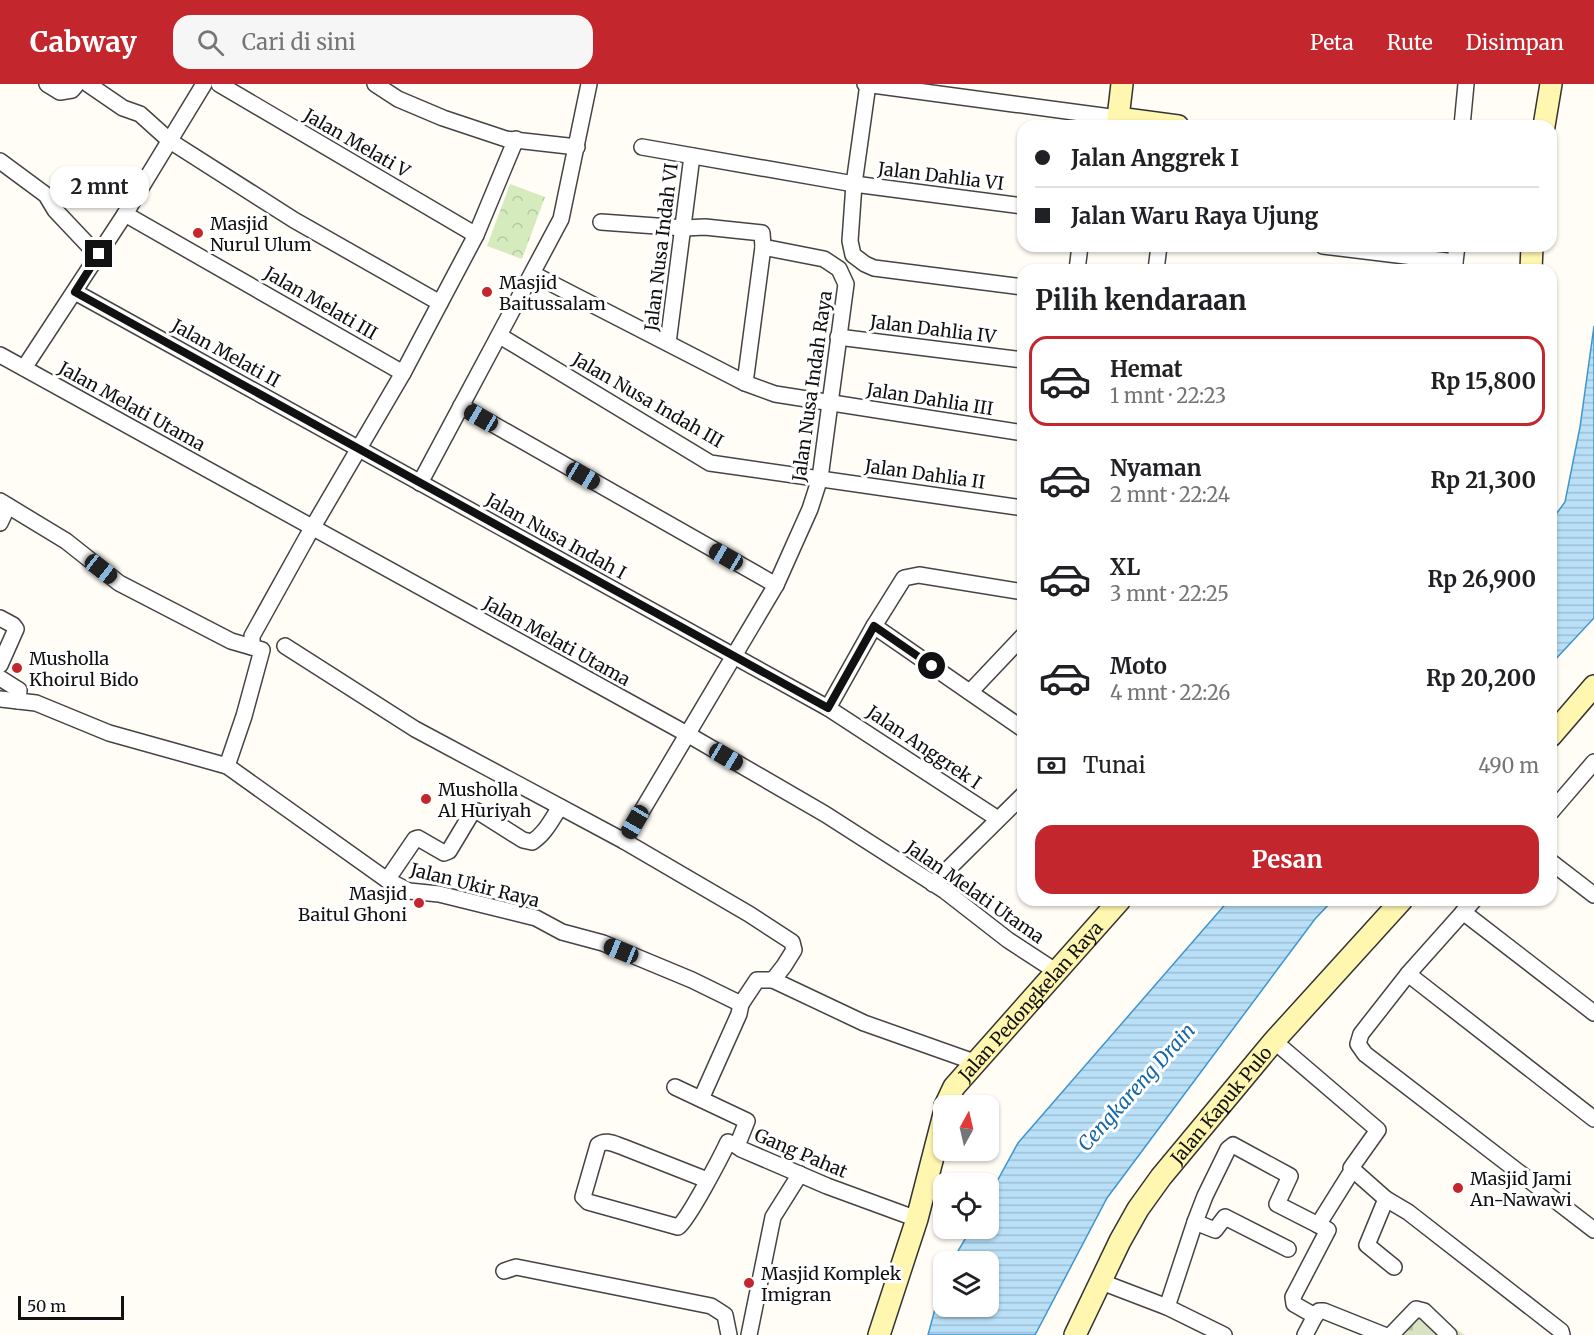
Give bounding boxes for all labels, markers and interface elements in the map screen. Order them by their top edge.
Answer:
search box [173,15,593,69]
text: Cabway [30,24,137,60]
icon: search [194,26,227,59]
text: Cari di sini [242,28,356,56]
text: Peta [1310,29,1354,56]
text: Rute [1387,29,1433,56]
text: Disimpan [1466,29,1564,56]
street label: Jalan Melati V [299,103,415,183]
text: Jalan Anggrek I [1071,144,1239,172]
street label: Jalan Dahlia VI [876,157,1005,195]
street label: Jalan Nusa Indah VI [639,162,683,333]
callout: 2 mnt [50,167,148,209]
text: 2 mnt [70,174,129,199]
text: Jalan Waru Raya Ujung [1071,202,1318,230]
place label: Masjid Nurul Ulum [210,212,312,256]
marker: Masjid Nurul Ulum [191,226,205,240]
route end [85,240,112,267]
street label: Jalan Melati III [259,261,382,345]
place label: Masjid Baitussalam [499,271,606,315]
text: Pilih kendaraan [1035,283,1247,317]
marker: Masjid Baitussalam [480,285,494,299]
street label: Jalan Nusa Indah Raya [787,289,837,484]
street label: Jalan Dahlia IV [868,310,998,348]
street label: Jalan Melati II [167,313,284,392]
street label: Jalan Nusa Indah III [568,347,728,453]
icon: car [1038,354,1092,408]
text: Hemat [1110,355,1183,383]
street label: Jalan Melati Utama [54,356,210,456]
text: Rp 15,800 [1431,367,1536,395]
street label: Jalan Dahlia III [864,377,995,420]
text: 1 mnt · 22:23 [1110,383,1226,408]
car [461,401,501,435]
icon: car [1038,453,1092,507]
street label: Jalan Dahlia II [862,454,987,494]
text: Nyaman [1110,454,1201,482]
car [563,459,603,493]
text: Rp 21,300 [1430,466,1536,494]
text: 2 mnt · 22:24 [1110,482,1230,507]
street label: Jalan Nusa Indah I [481,487,630,584]
car [706,540,746,574]
car [81,551,121,587]
icon: car [1038,552,1092,606]
text: XL [1110,553,1140,581]
text: Rp 26,900 [1427,565,1536,593]
text: 3 mnt · 22:25 [1110,581,1229,606]
street label: Jalan Melati Utama [479,591,635,691]
place label: Musholla Khoirul Bido [29,647,139,691]
icon: car [1038,651,1092,705]
route start [918,652,945,679]
text: Moto [1110,652,1167,680]
marker: Musholla Khoirul Bido [10,661,24,675]
text: Rp 20,200 [1426,664,1536,692]
text: 4 mnt · 22:26 [1110,680,1230,705]
street label: Jalan Anggrek I [862,700,986,794]
car [706,740,746,774]
icon: cash [1035,749,1068,782]
text: Tunai [1083,751,1146,779]
text: 490 m [1478,753,1539,778]
place label: Musholla Al Huriyah [437,778,532,822]
marker: Musholla Al Huriyah [419,792,433,806]
car [618,802,652,842]
button: Pesan [1035,825,1539,894]
street label: Jalan Melati Utama [900,835,1049,949]
street label: Jalan Ukir Raya [407,858,542,912]
place label: Masjid Baitul Ghoni [298,882,407,926]
marker: Masjid Baitul Ghoni [412,896,426,910]
street label: Jalan Pedongkelan Raya [953,916,1108,1086]
car [601,936,641,966]
water label: Cengkareng Drain [1072,1018,1200,1156]
street label: Jalan Kapuk Pulo [1165,1041,1277,1169]
north arrow [933,1095,999,1161]
map controls [933,1095,999,1317]
street label: Gang Pahat [751,1123,851,1183]
place label: Masjid Jami An-Nawawi [1469,1167,1572,1211]
button: locate [933,1173,999,1239]
marker: Masjid Jami An-Nawawi [1451,1181,1465,1195]
button: layers [933,1251,999,1317]
place label: Masjid Komplek Imigran [761,1262,902,1306]
marker: Masjid Komplek Imigran [742,1276,756,1290]
scale bar [18,1293,124,1320]
text: 50 m [27,1296,66,1316]

